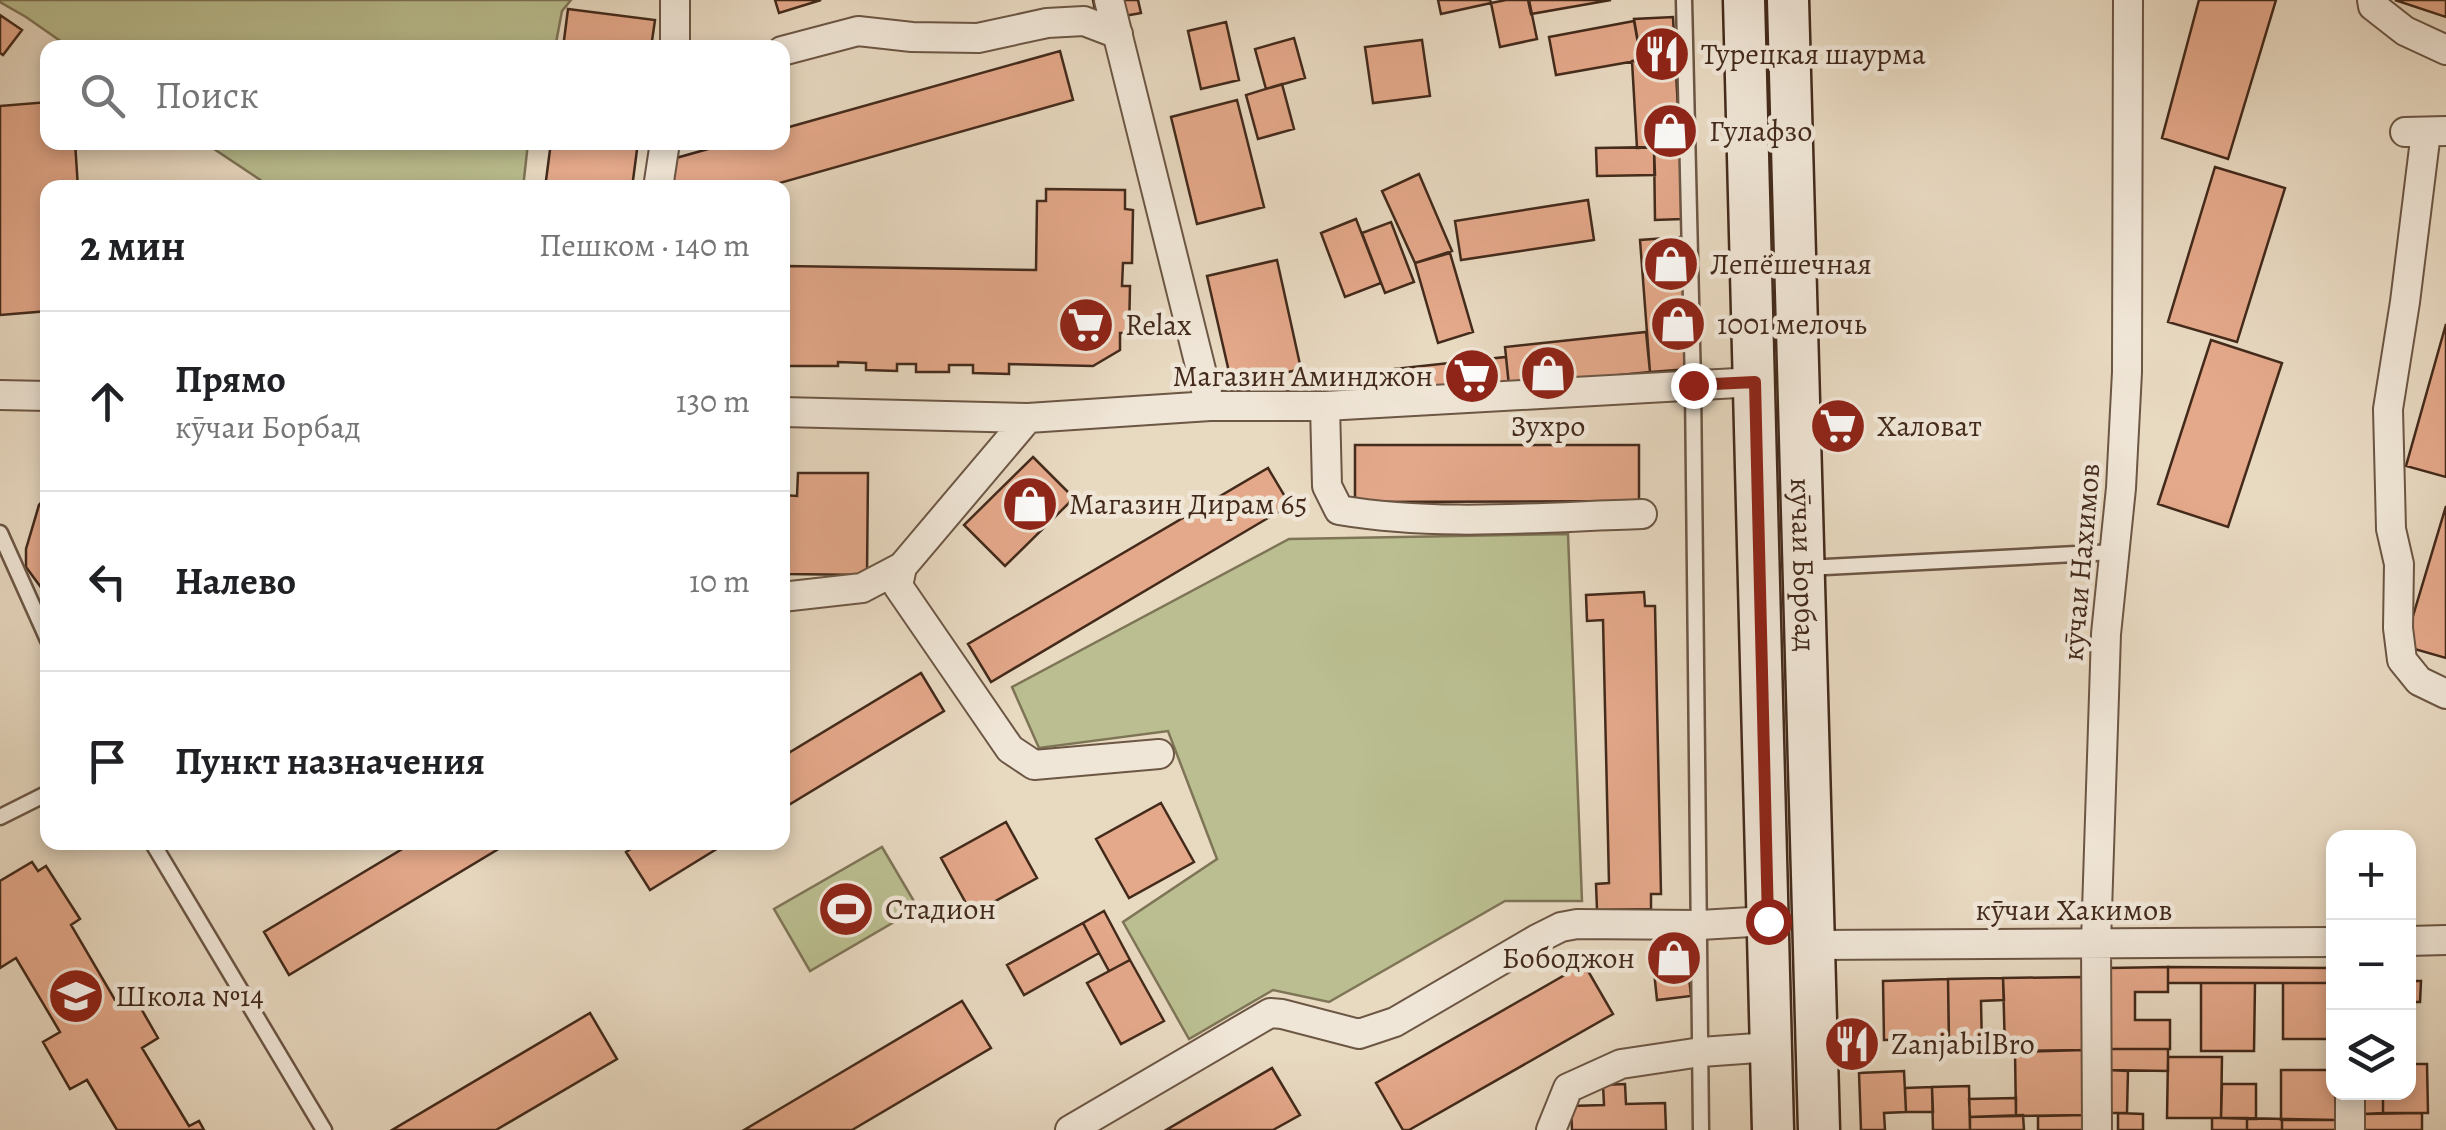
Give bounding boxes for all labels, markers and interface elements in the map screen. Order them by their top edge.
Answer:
restaurant icon: Турецкая шаурма [1632,24,1692,84]
place label: Турецкая шаурма [1701,34,1926,74]
search box [40,40,790,150]
icon: search [75,68,130,123]
text: Поиск [155,69,259,121]
shop icon: Гулафзо [1640,101,1700,161]
place label: Гулафзо [1709,111,1812,151]
text: 2 мин [80,217,186,274]
text: Пешком · 140 m [539,223,750,267]
shop icon: Лепёшечная [1641,234,1701,294]
place label: Лепёшечная [1710,244,1872,284]
shop icon: 1001 мелочь [1648,294,1708,354]
supermarket icon: Relax [1056,295,1116,355]
place label: 1001 мелочь [1717,304,1867,344]
place label: Relax [1125,305,1191,345]
shop icon: Зухро [1518,343,1578,403]
supermarket icon: Магазин Аминджон [1442,346,1502,406]
text: Прямо [175,353,286,405]
place label: Магазин Аминджон [1172,356,1433,396]
route end [1671,363,1717,409]
icon: ahead [80,374,135,429]
text: 130 m [676,379,750,423]
supermarket icon: Халоват [1808,396,1868,456]
text: кӯчаи Борбад [175,405,361,449]
place label: Зухро [1511,406,1585,446]
place label: Халоват [1877,406,1982,446]
street label: кӯчаи Нахимов [2052,461,2110,663]
shop icon: Магазин Дирам 65 [1000,474,1060,534]
street label: кӯчаи Борбад [1781,477,1826,652]
place label: Магазин Дирам 65 [1069,484,1307,524]
icon: left [80,554,135,609]
text: Налево [175,555,296,607]
text: 10 m [689,559,750,603]
icon: arrive [80,734,135,789]
text: Пункт назначения [175,735,485,787]
map controls [2326,830,2416,1100]
button: + [2326,830,2416,920]
sports icon: Стадион [816,879,876,939]
place label: Стадион [885,889,996,929]
street label: кӯчаи Хакимов [1976,890,2172,930]
route start [1746,899,1792,945]
button: − [2326,920,2416,1010]
shop icon: Бободжон [1644,928,1704,988]
place label: Бободжон [1502,938,1635,978]
school or university icon: Школа №14 [46,966,106,1026]
place label: Школа №14 [115,976,264,1016]
button: layers [2326,1010,2416,1100]
restaurant icon: ZanjabilBro [1822,1014,1882,1074]
place label: ZanjabilBro [1891,1024,2035,1064]

